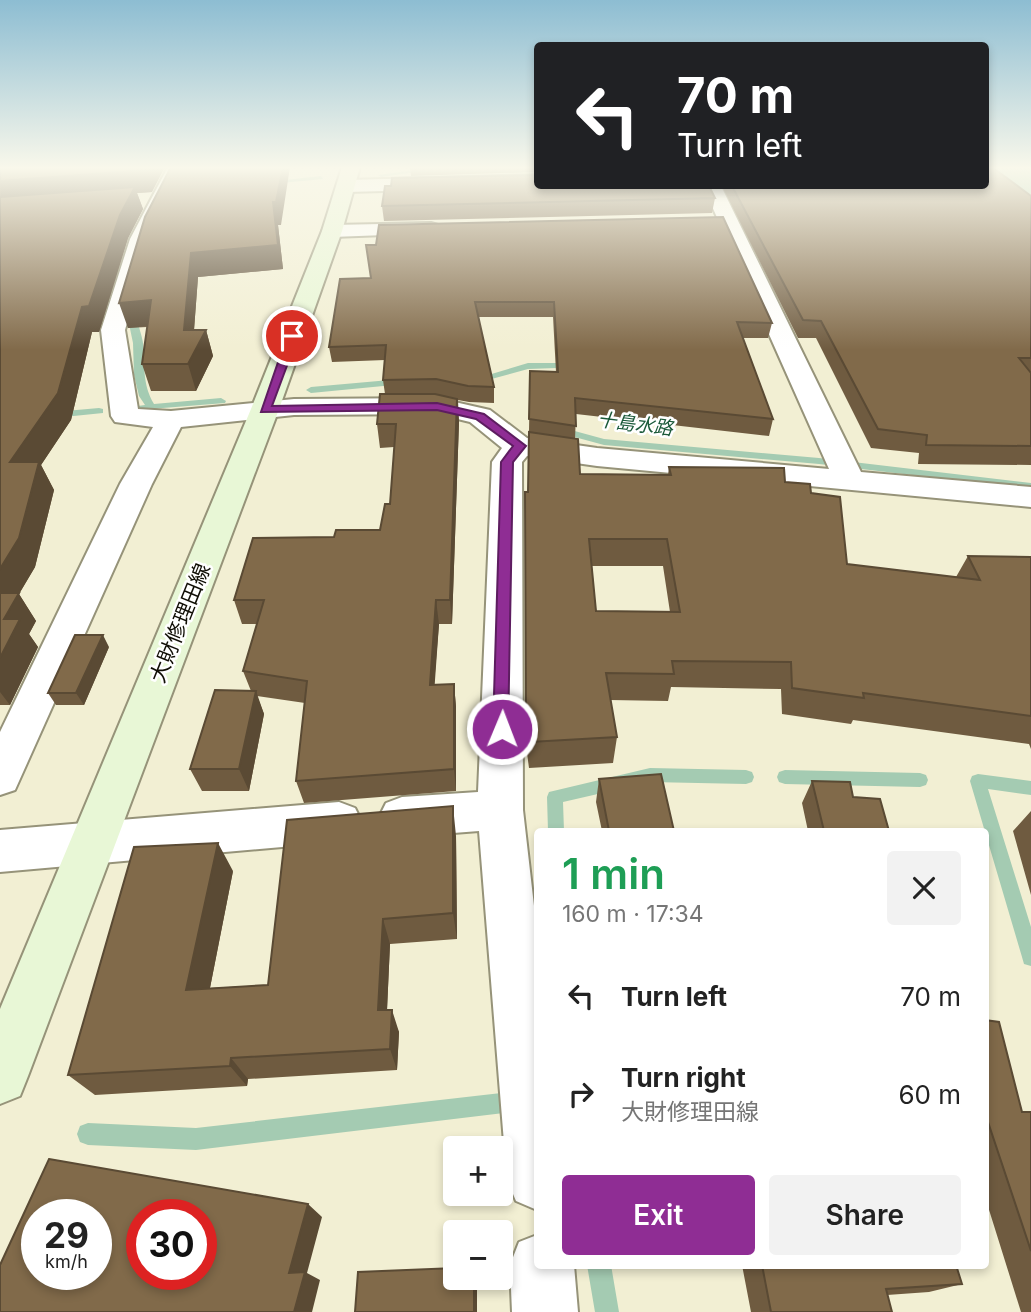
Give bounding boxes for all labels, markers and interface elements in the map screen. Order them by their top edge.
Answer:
text: 70 m [677,66,794,125]
icon: left [562,70,653,161]
text: Turn left [677,126,802,165]
pin [262,306,322,366]
icon: arrive [273,317,311,355]
water label: 十島水路 [596,408,676,440]
street label: 大財修理田線 [145,560,215,686]
position arrow [465,692,539,766]
text: 1 min [562,848,665,899]
button: close [887,851,961,925]
text: 160 m · 17:34 [562,900,704,928]
icon: left [562,977,600,1015]
text: Turn left [621,981,727,1012]
text: 70 m [900,981,961,1012]
text: Turn right [621,1062,746,1093]
icon: right [562,1075,600,1113]
text: 60 m [898,1079,961,1110]
text: 大財修理田線 [621,1098,759,1126]
map controls [443,1136,513,1290]
button: + [443,1136,513,1206]
button: Exit [562,1175,755,1255]
button: Share [769,1175,961,1255]
speed limit sign: 30 [126,1199,217,1290]
text: 29 [44,1214,89,1256]
button: − [443,1220,513,1290]
text: km/h [45,1251,88,1272]

